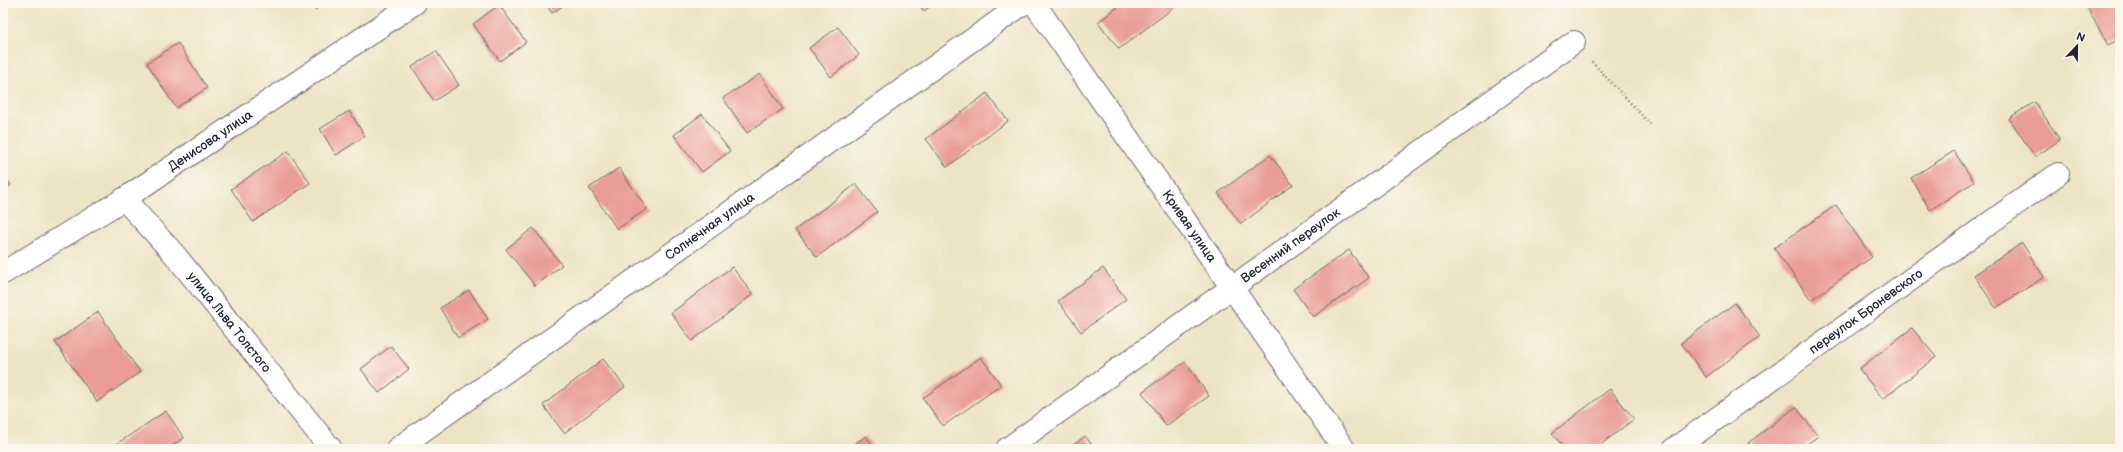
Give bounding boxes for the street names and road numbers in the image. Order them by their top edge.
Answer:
street label: Денисова улица [165,107,256,175]
street label: Кривая улица [1159,187,1220,266]
street label: Солнечная улица [662,189,758,264]
street label: Весенний переулок [1238,204,1343,287]
street label: переулок Броневского [1806,265,1926,358]
street label: улица Льва Толстого [184,269,274,376]

